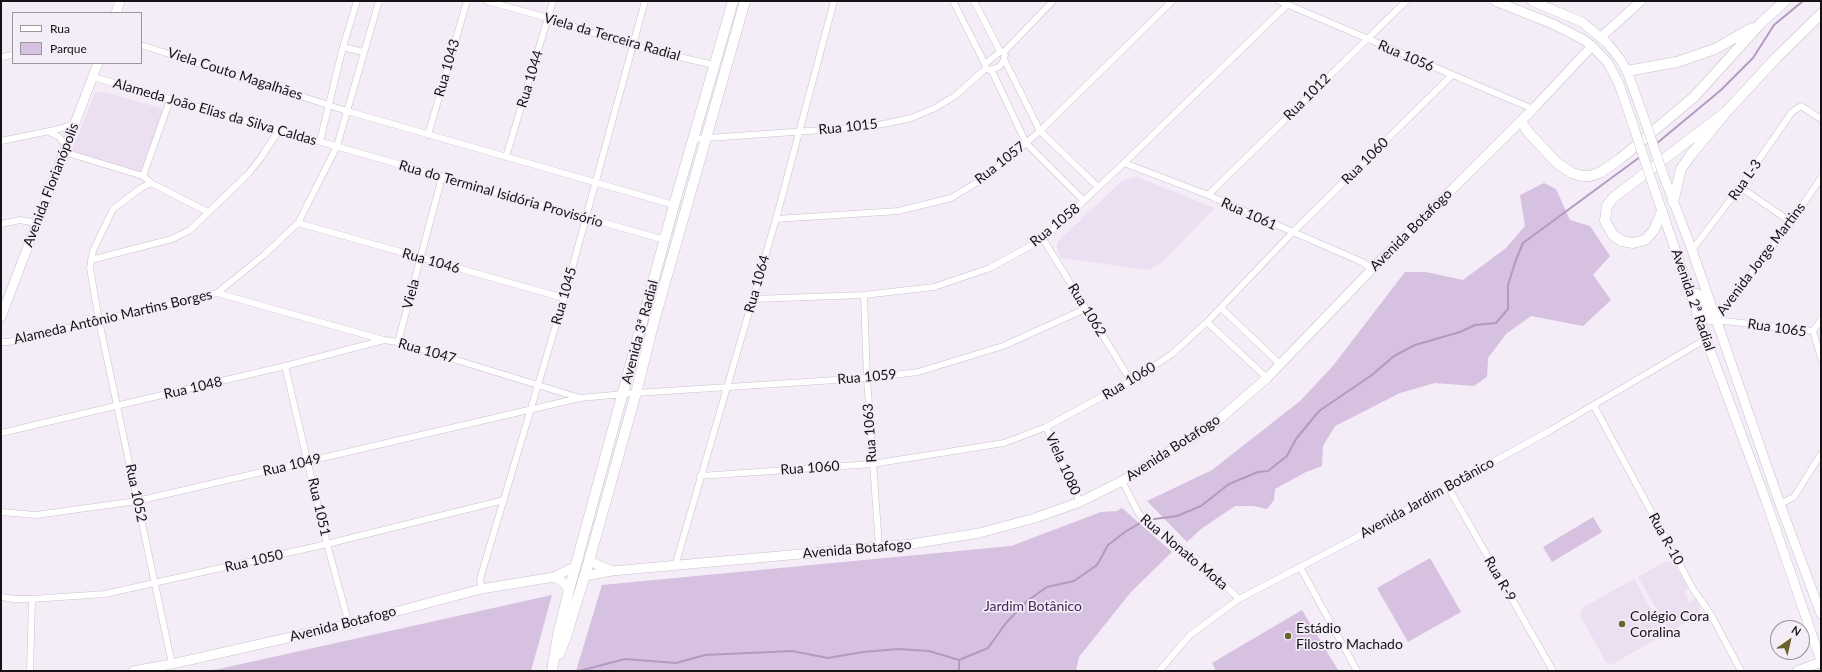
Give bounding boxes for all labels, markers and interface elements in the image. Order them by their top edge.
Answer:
street label: Viela da Terceira Radial [542,9,682,65]
legend [12,12,142,64]
text: Rua [50,21,70,36]
street label: Rua 1043 [431,37,463,99]
street label: Rua 1056 [1375,37,1437,75]
text: Parque [50,41,87,56]
street label: Viela Couto Magalhães [165,44,305,104]
street label: Rua 1044 [513,48,547,110]
street label: Rua 1012 [1280,70,1334,124]
street label: Alameda João Elias da Silva Caldas [111,75,319,149]
street label: Rua 1015 [818,116,878,138]
street label: Avenida Florianópolis [20,121,82,249]
street label: Rua 1060 [1338,134,1392,188]
street label: Rua 1057 [971,138,1029,188]
street label: Rua L-3 [1725,156,1765,204]
street label: Rua do Terminal Isidória Provisório [397,157,605,231]
street label: Avenida Botafogo [1366,185,1456,275]
street label: Rua 1061 [1218,194,1280,234]
street label: Avenida Jorge Martins [1713,199,1809,319]
street label: Rua 1058 [1027,200,1083,250]
street label: Rua 1046 [400,245,462,277]
street label: Avenida 2ª Radial [1668,247,1718,353]
street label: Rua 1064 [741,253,773,315]
street label: Rua 1045 [548,265,580,327]
street label: Viela [399,277,423,311]
street label: Avenida 3ª Radial [618,278,662,386]
street label: Rua 1062 [1064,280,1110,340]
street label: Alameda Antônio Martins Borges [12,286,214,348]
street label: Rua 1065 [1746,316,1808,340]
street label: Rua 1047 [396,335,458,367]
street label: Rua 1060 [1099,359,1159,403]
street label: Rua 1059 [837,366,897,388]
street label: Rua 1048 [162,373,224,403]
street label: Rua 1063 [860,403,880,463]
street label: Avenida Botafogo [1123,411,1223,485]
street label: Viela 1080 [1042,430,1084,498]
street label: Rua 1049 [261,450,323,480]
street label: Avenida Jardim Botânico [1357,454,1497,542]
street label: Rua 1060 [780,458,840,478]
street label: Rua 1052 [122,462,150,524]
street label: Rua 1051 [304,476,334,538]
street label: Rua R-10 [1645,510,1687,568]
street label: Rua Nonato Mota [1137,511,1231,593]
street label: Avenida Botafogo [802,536,912,562]
street label: Rua 1050 [223,546,285,576]
street label: Rua R-9 [1480,554,1520,604]
park label: Jardim Botânico [984,598,1082,614]
street label: Avenida Botafogo [288,603,398,645]
place label: Colégio Cora Coralina [1630,608,1709,640]
marker: Colégio Cora Coralina [1617,619,1627,629]
place label: Estádio Filostro Machado [1296,620,1403,652]
north arrow [1770,620,1810,660]
text: N [1789,623,1804,638]
marker: Estádio Filostro Machado [1283,631,1293,641]

